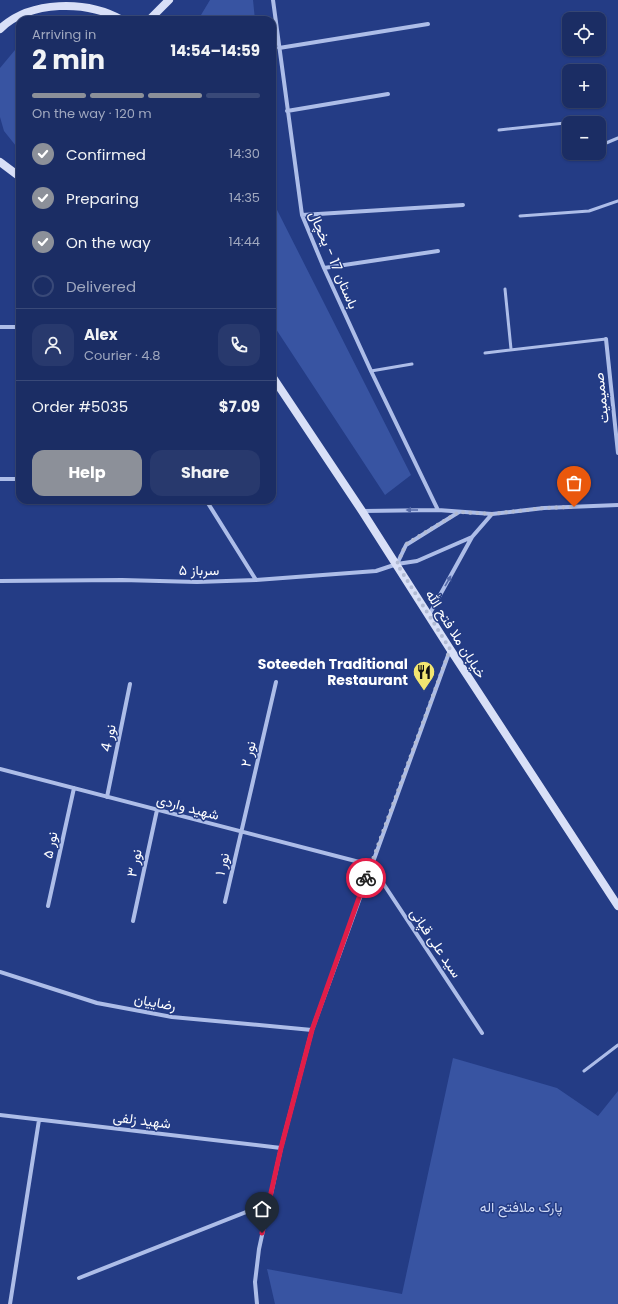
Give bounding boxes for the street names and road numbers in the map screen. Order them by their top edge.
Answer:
street label: باستان 17 - یخچال [304,208,364,312]
street label: صمیمیت [588,371,614,424]
street label: سرباز ۵ [179,560,219,580]
street label: خیابان ملا فتح الله [420,586,491,683]
street label: نور 4 [95,722,121,754]
street label: نور ۲ [235,739,261,769]
street label: شهید واردی [154,789,222,825]
street label: نور ۵ [37,830,63,860]
street label: نور ۳ [121,847,147,879]
street label: نور ۱ [210,851,234,877]
street label: سید علی قپانی [405,904,467,982]
street label: رضاییان [133,988,178,1016]
street label: شهید زلفی [112,1107,172,1133]

